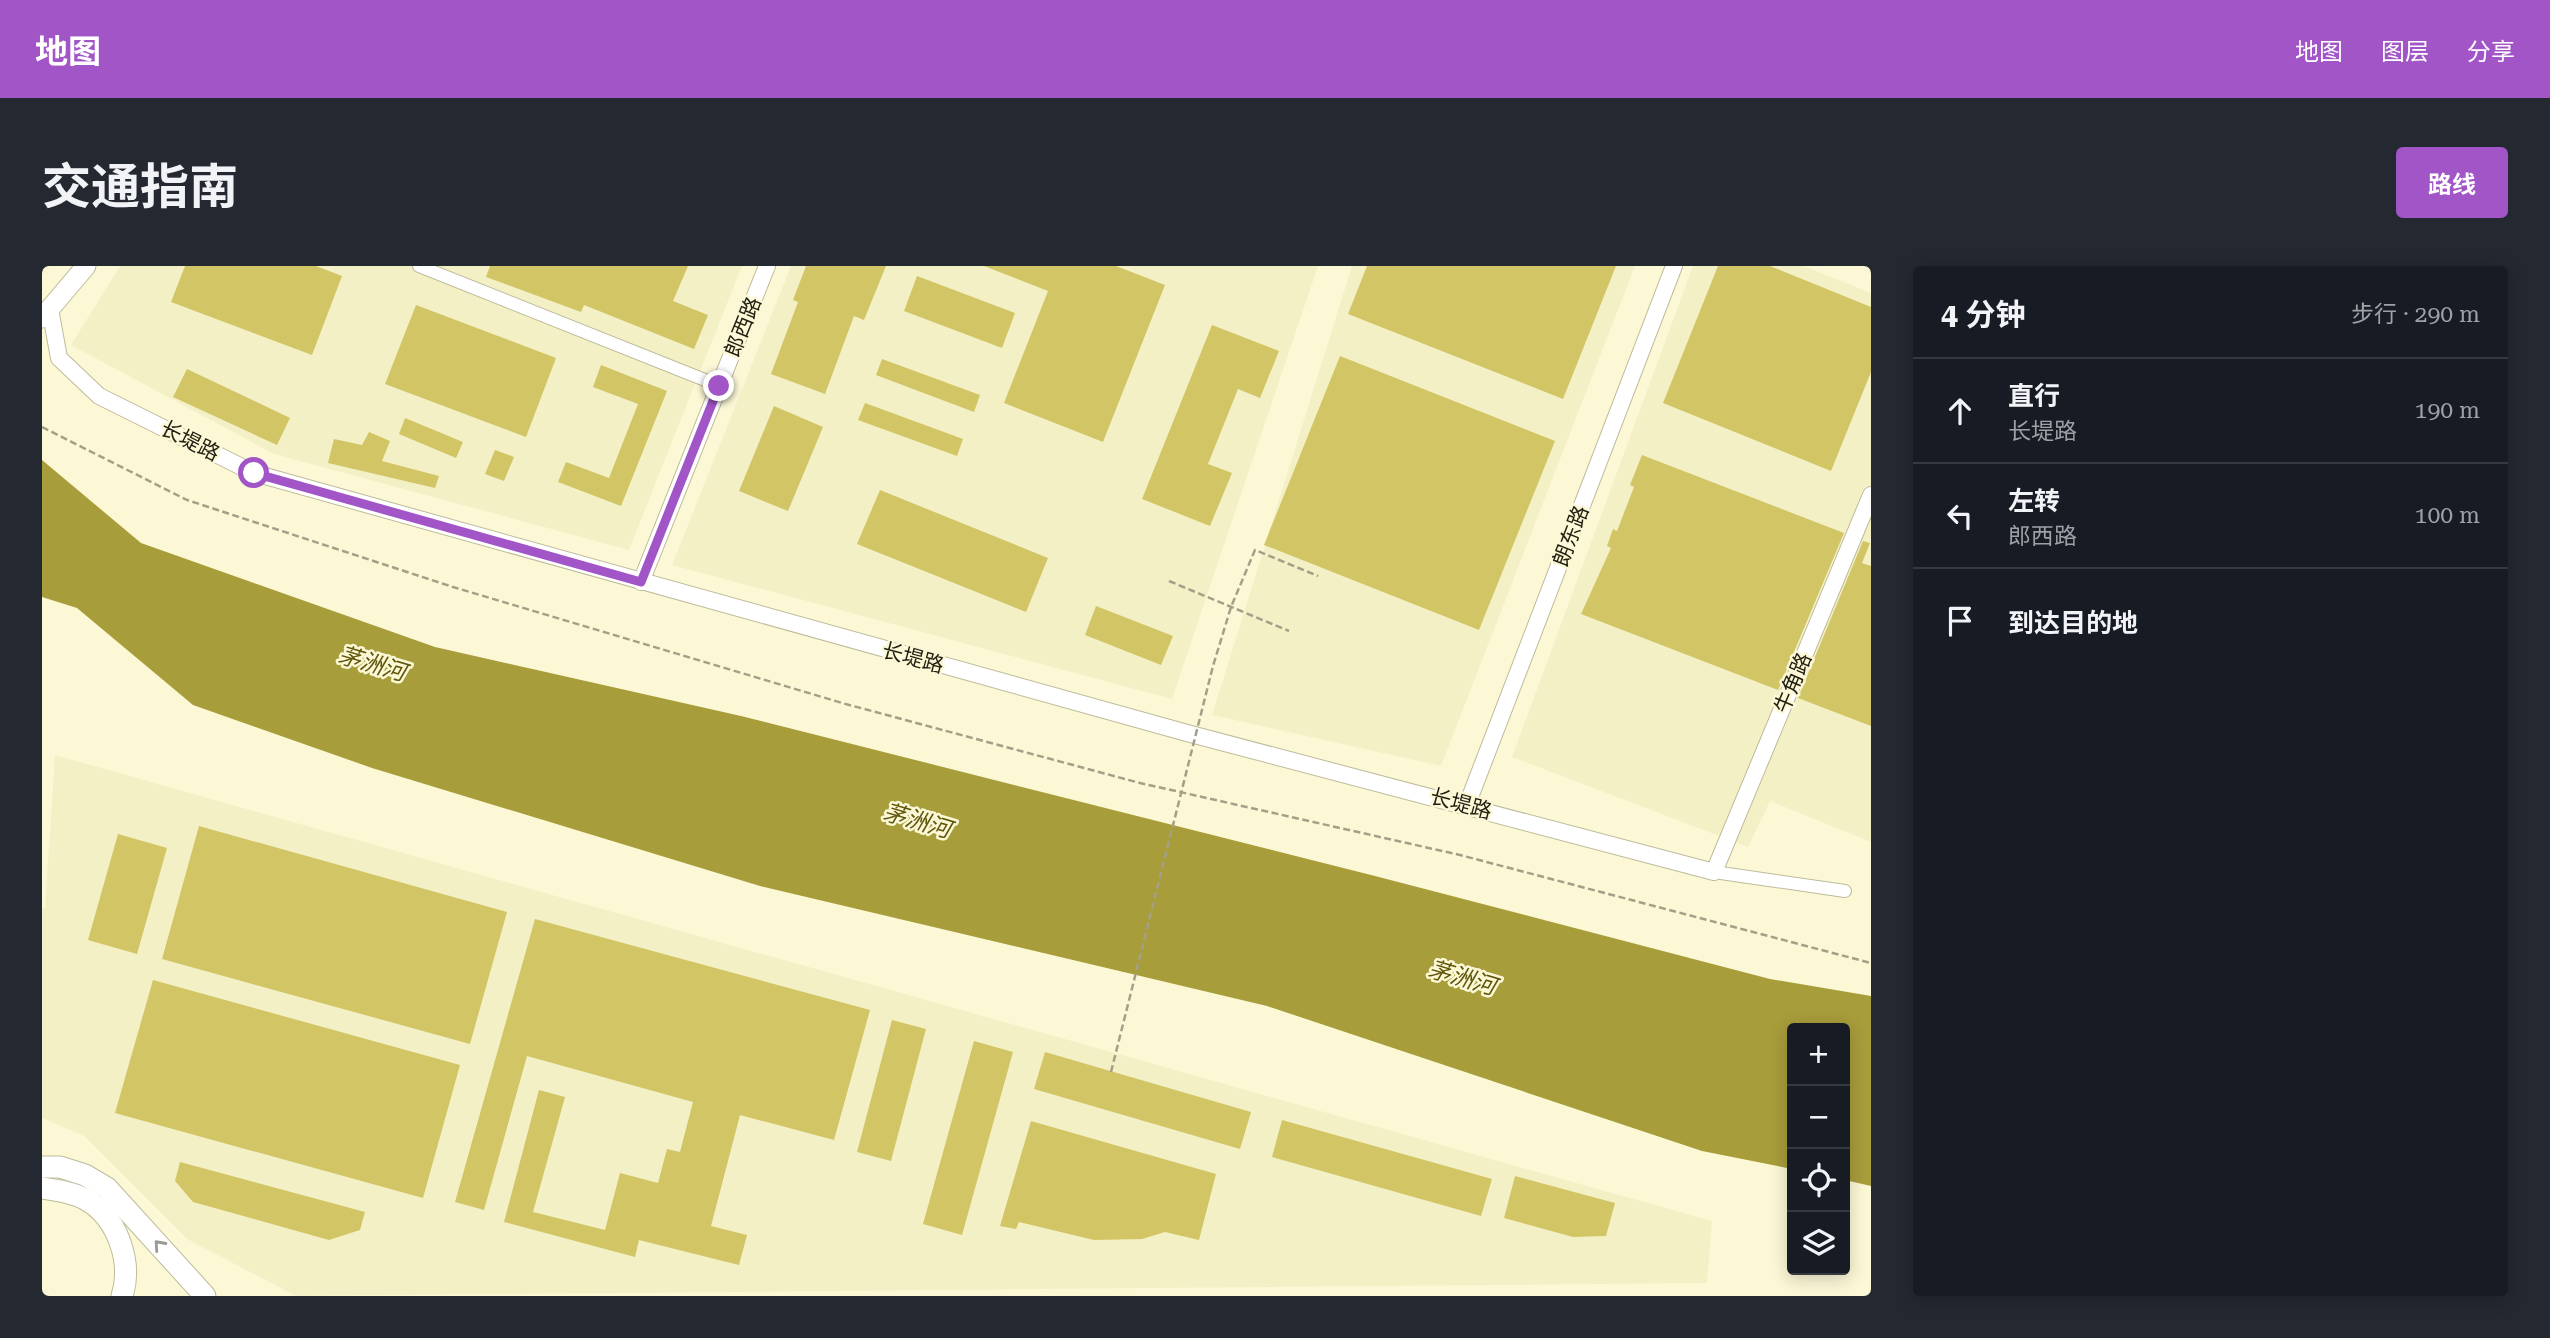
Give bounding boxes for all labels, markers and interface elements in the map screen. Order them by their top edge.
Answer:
text: 地图 [35,32,101,71]
text: 地图 [2295,38,2343,66]
text: 图层 [2381,38,2429,66]
text: 分享 [2467,38,2515,66]
button: 路线 [2396,147,2508,218]
text: 交通指南 [42,159,238,216]
street label: 郎西路 [720,293,766,361]
text: 4 分钟 [1941,297,2025,332]
text: 步行 · 290 m [2351,301,2480,328]
route end [703,370,734,401]
text: 直行 [2008,381,2060,411]
icon: ahead [1941,392,1979,430]
text: 190 m [2415,397,2480,424]
street label: 长堤路 [156,416,224,466]
text: 长堤路 [2008,418,2077,445]
route start [238,457,269,488]
text: 左转 [2008,486,2060,516]
icon: left [1941,497,1979,535]
street label: 朗东路 [1549,502,1593,570]
text: 100 m [2415,502,2480,529]
text: 郎西路 [2008,523,2077,550]
icon: arrive [1941,602,1979,640]
text: 到达目的地 [2008,608,2138,638]
street label: 长堤路 [879,638,947,678]
water label: 茅洲河 [335,642,413,688]
street label: 牛角路 [1770,649,1816,717]
street label: 长堤路 [1427,784,1495,824]
water label: 茅洲河 [880,799,958,845]
water label: 茅洲河 [1425,956,1503,1002]
map controls [1787,1023,1850,1275]
button: + [1787,1023,1850,1086]
button: − [1787,1086,1850,1149]
button: locate [1787,1149,1850,1212]
button: layers [1787,1212,1850,1275]
one-way arrow [155,1241,167,1254]

